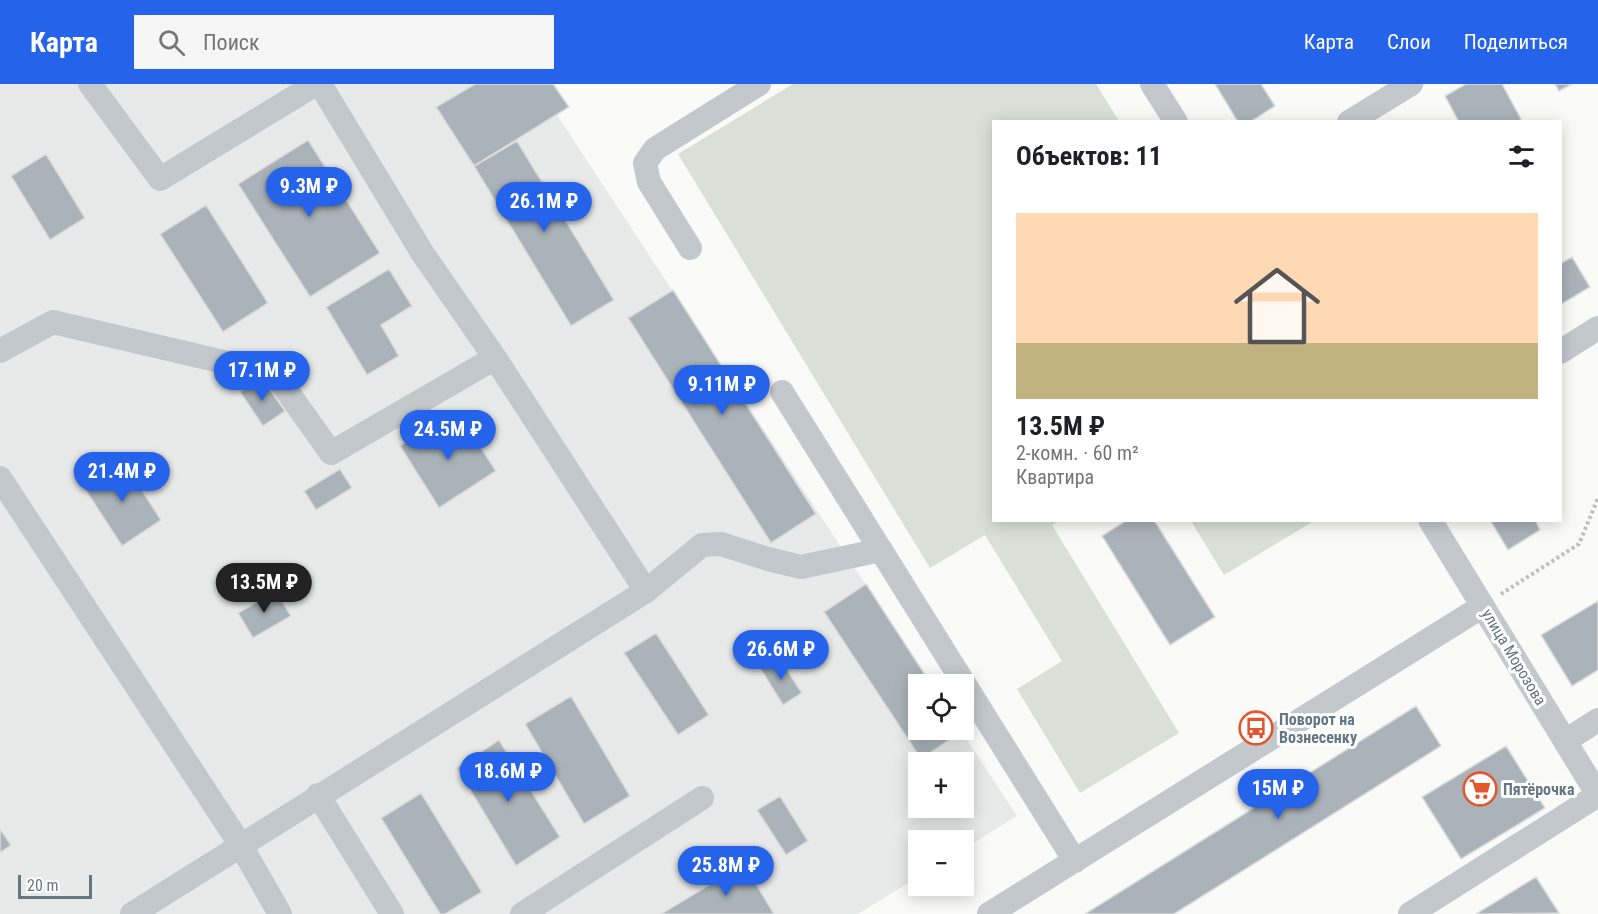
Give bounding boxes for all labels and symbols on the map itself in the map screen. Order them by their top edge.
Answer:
pin: 9.3M ₽ [260,167,358,218]
pin: 26.1M ₽ [489,182,599,233]
pin: 17.1M ₽ [207,351,317,402]
pin: 9.11M ₽ [667,365,777,416]
pin: 24.5M ₽ [393,410,503,461]
pin: 21.4M ₽ [67,452,177,503]
pin: 13.5M ₽ [209,563,319,614]
street label: улица Морозова [1478,605,1550,709]
pin: 26.6M ₽ [726,630,836,681]
bus stop icon: Поворот на Вознесенку [1238,710,1274,746]
place label: Поворот на Вознесенку [1279,710,1357,747]
pin: 18.6M ₽ [453,752,563,803]
pin: 15M ₽ [1236,769,1320,820]
supermarket icon: Пятёрочка [1462,771,1498,807]
place label: Пятёрочка [1503,780,1575,799]
pin: 25.8M ₽ [671,846,781,897]
scale bar [18,872,92,900]

